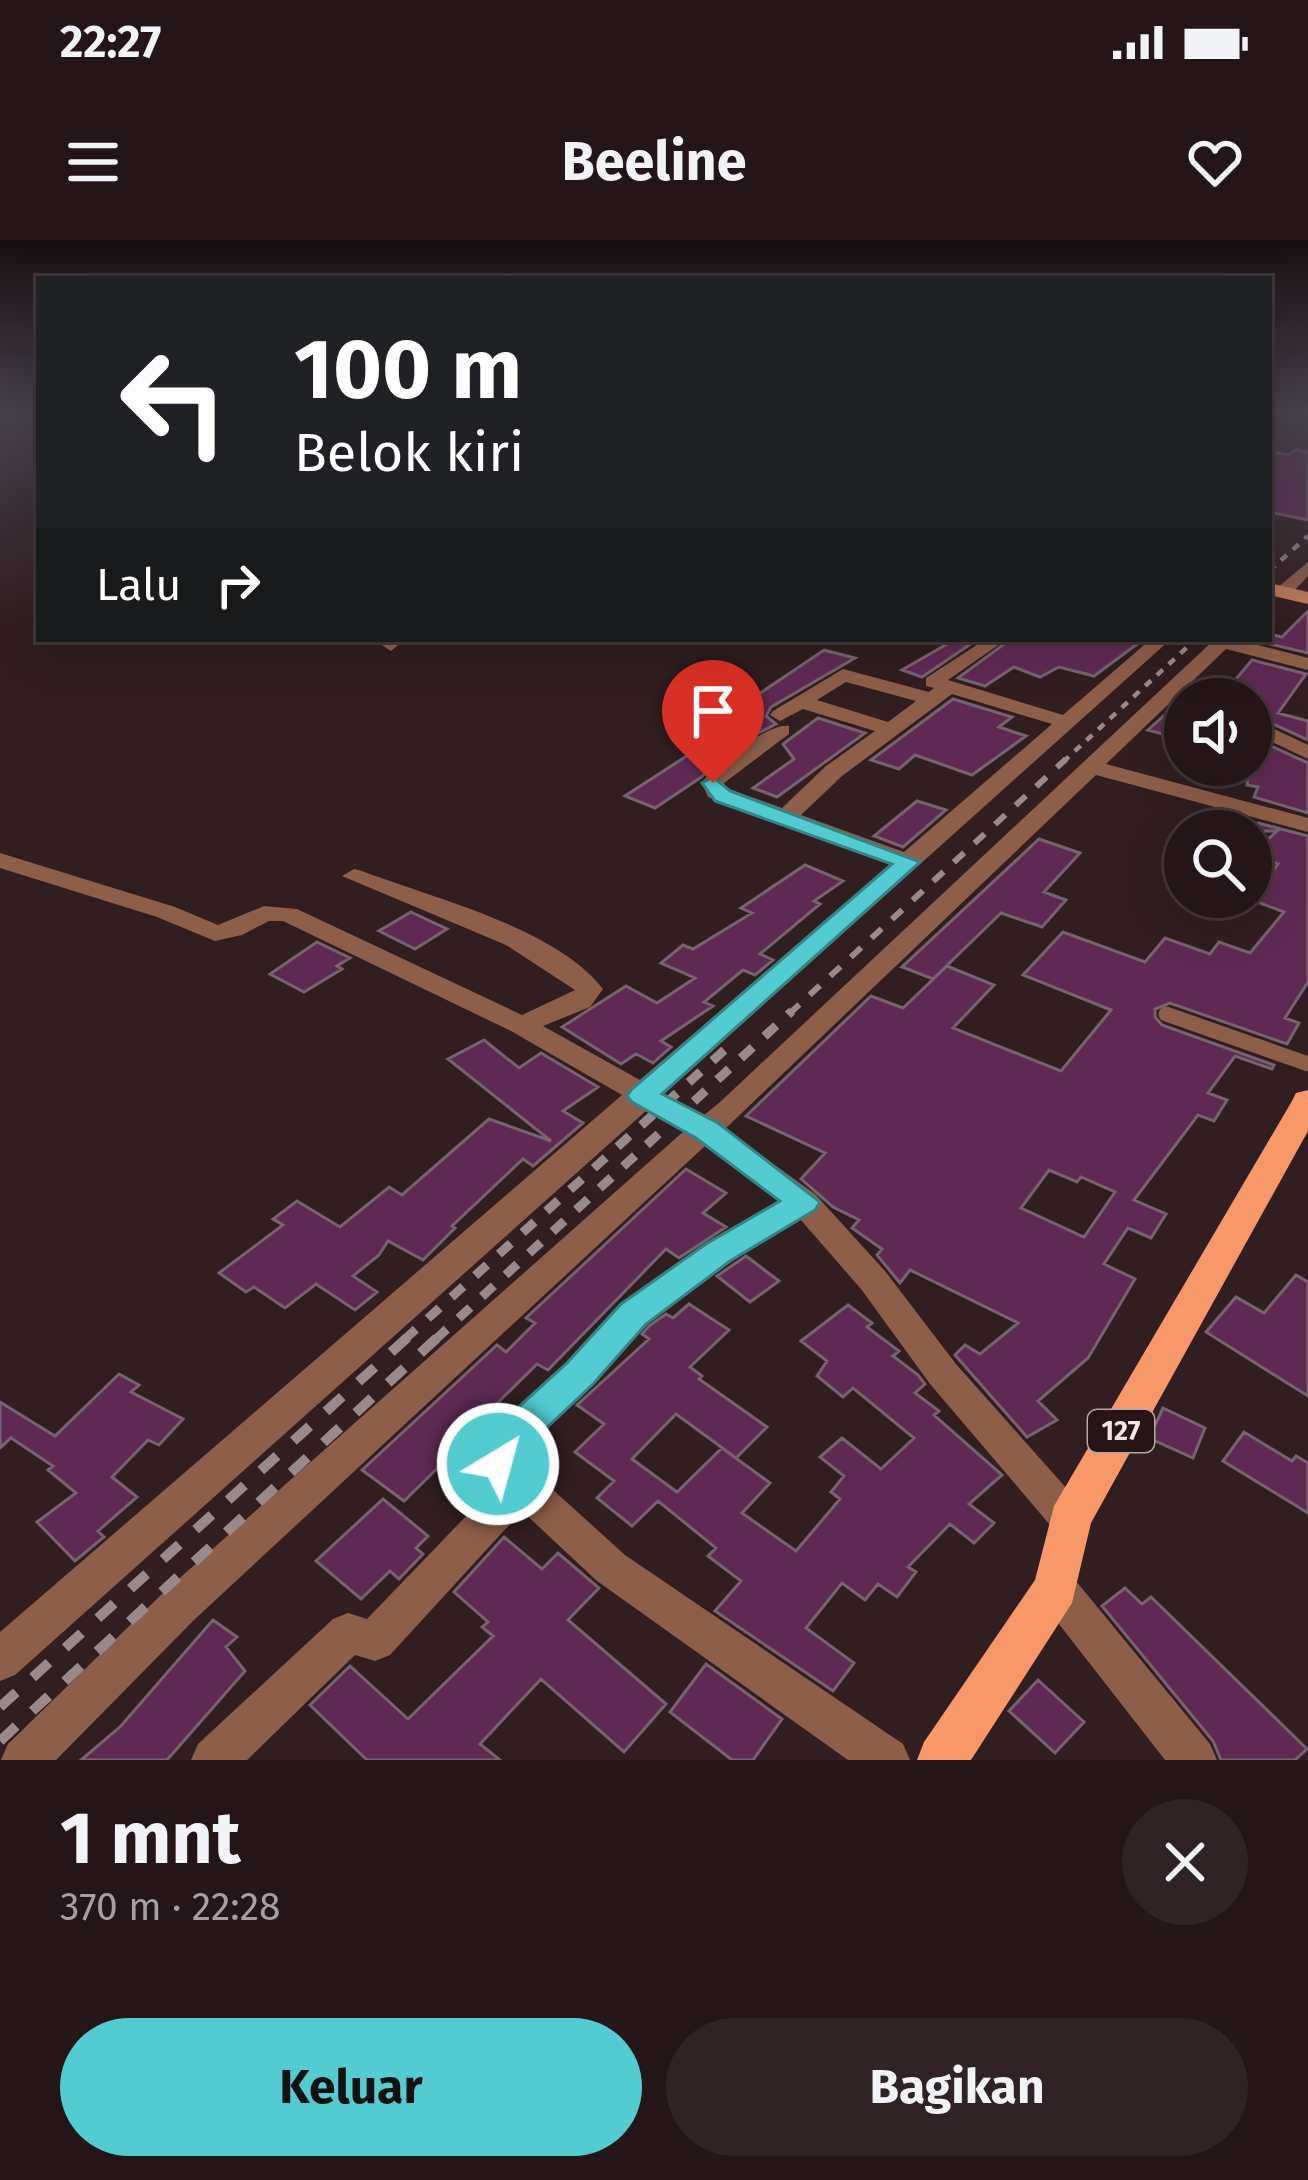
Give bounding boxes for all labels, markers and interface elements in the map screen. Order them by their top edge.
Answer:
text: 22:27 [60,15,161,69]
icon: menu [60,129,126,195]
icon: heart [1182,129,1248,195]
text: Beeline [561,130,747,194]
text: 100 m [294,319,522,420]
icon: left [96,324,252,480]
text: Belok kiri [294,421,524,485]
icon: right [205,552,271,618]
text: Lalu [96,558,181,612]
pin [662,660,764,783]
icon: arrive [680,678,746,744]
map controls [1164,678,1272,918]
button: sound [1164,678,1272,786]
button: search [1164,810,1272,918]
position arrow [435,1401,561,1527]
road number: 127 [1088,1410,1154,1452]
text: 1 mnt [60,1796,241,1882]
button: close [1122,1799,1248,1925]
text: 370 m · 22:28 [60,1884,280,1930]
button: Keluar [60,2018,642,2156]
button: Bagikan [666,2018,1248,2156]

